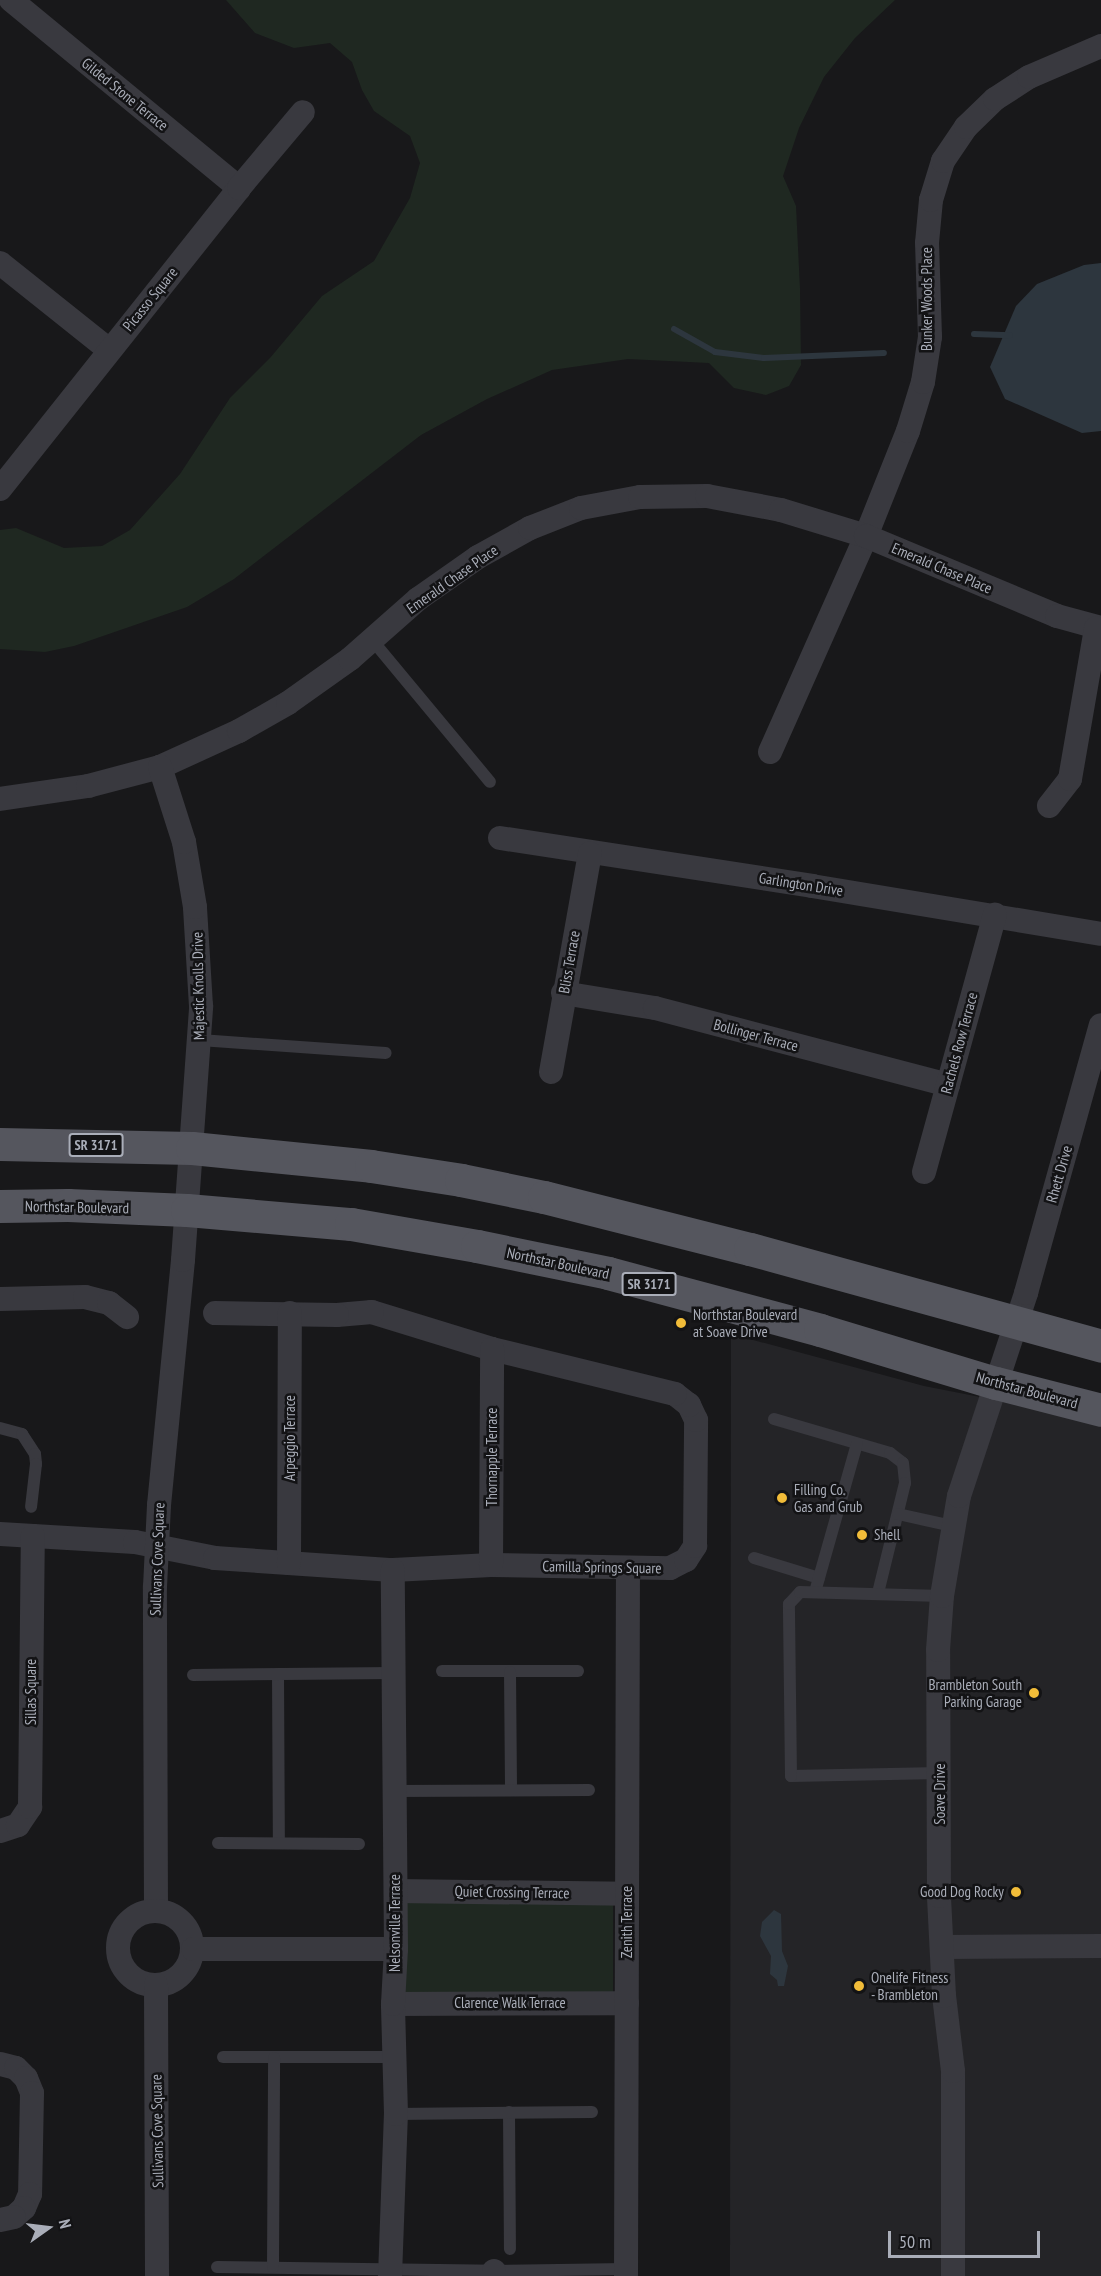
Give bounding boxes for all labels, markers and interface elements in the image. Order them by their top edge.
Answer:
street label: Gilded Stone Terrace [78,54,172,134]
street label: Bunker Woods Place [918,247,936,351]
street label: Picasso Square [119,263,181,335]
street label: Emerald Chase Place [889,539,995,597]
street label: Emerald Chase Place [403,541,501,617]
street label: Garlington Drive [758,868,844,900]
street label: Bliss Terrace [555,929,583,995]
street label: Majestic Knolls Drive [188,932,208,1040]
street label: Rachels Row Terrace [937,990,981,1096]
street label: Bollinger Terrace [712,1015,800,1055]
road number: SR 3171 [68,1134,124,1156]
street label: Rhett Drive [1042,1143,1076,1205]
street label: Northstar Boulevard [25,1197,129,1217]
street label: Northstar Boulevard [505,1243,611,1283]
road number: SR 3171 [620,1273,678,1295]
place label: Northstar Boulevard at Soave Drive [693,1305,797,1340]
marker: Northstar Boulevard at Soave Drive [674,1316,688,1330]
street label: Northstar Boulevard [974,1368,1080,1412]
street label: Arpeggio Terrace [281,1395,299,1481]
street label: Thornapple Terrace [483,1407,501,1507]
place label: Filling Co. Gas and Grub [794,1480,862,1515]
marker: Filling Co. Gas and Grub [775,1491,789,1505]
street label: Sullivans Cove Square [146,1502,168,1616]
place label: Shell [874,1526,900,1544]
marker: Shell [855,1528,869,1542]
street label: Camilla Springs Square [542,1557,662,1577]
street label: Sillas Square [22,1659,40,1725]
place label: Brambleton South Parking Garage [928,1675,1022,1710]
marker: Brambleton South Parking Garage [1027,1686,1041,1700]
street label: Soave Drive [931,1763,949,1825]
street label: Nelsonville Terrace [386,1874,404,1972]
street label: Quiet Crossing Terrace [454,1882,570,1902]
place label: Good Dog Rocky [920,1883,1004,1901]
marker: Good Dog Rocky [1009,1885,1023,1899]
street label: Zenith Terrace [618,1886,636,1958]
place label: Onelife Fitness - Brambleton [871,1968,948,2003]
marker: Onelife Fitness - Brambleton [852,1979,866,1993]
street label: Clarence Walk Terrace [454,1994,566,2012]
street label: Sullivans Cove Square [147,2074,167,2188]
north arrow [18,2198,78,2258]
text: N [55,2217,76,2230]
scale bar [891,2219,1042,2257]
text: 50 m [899,2230,931,2253]

